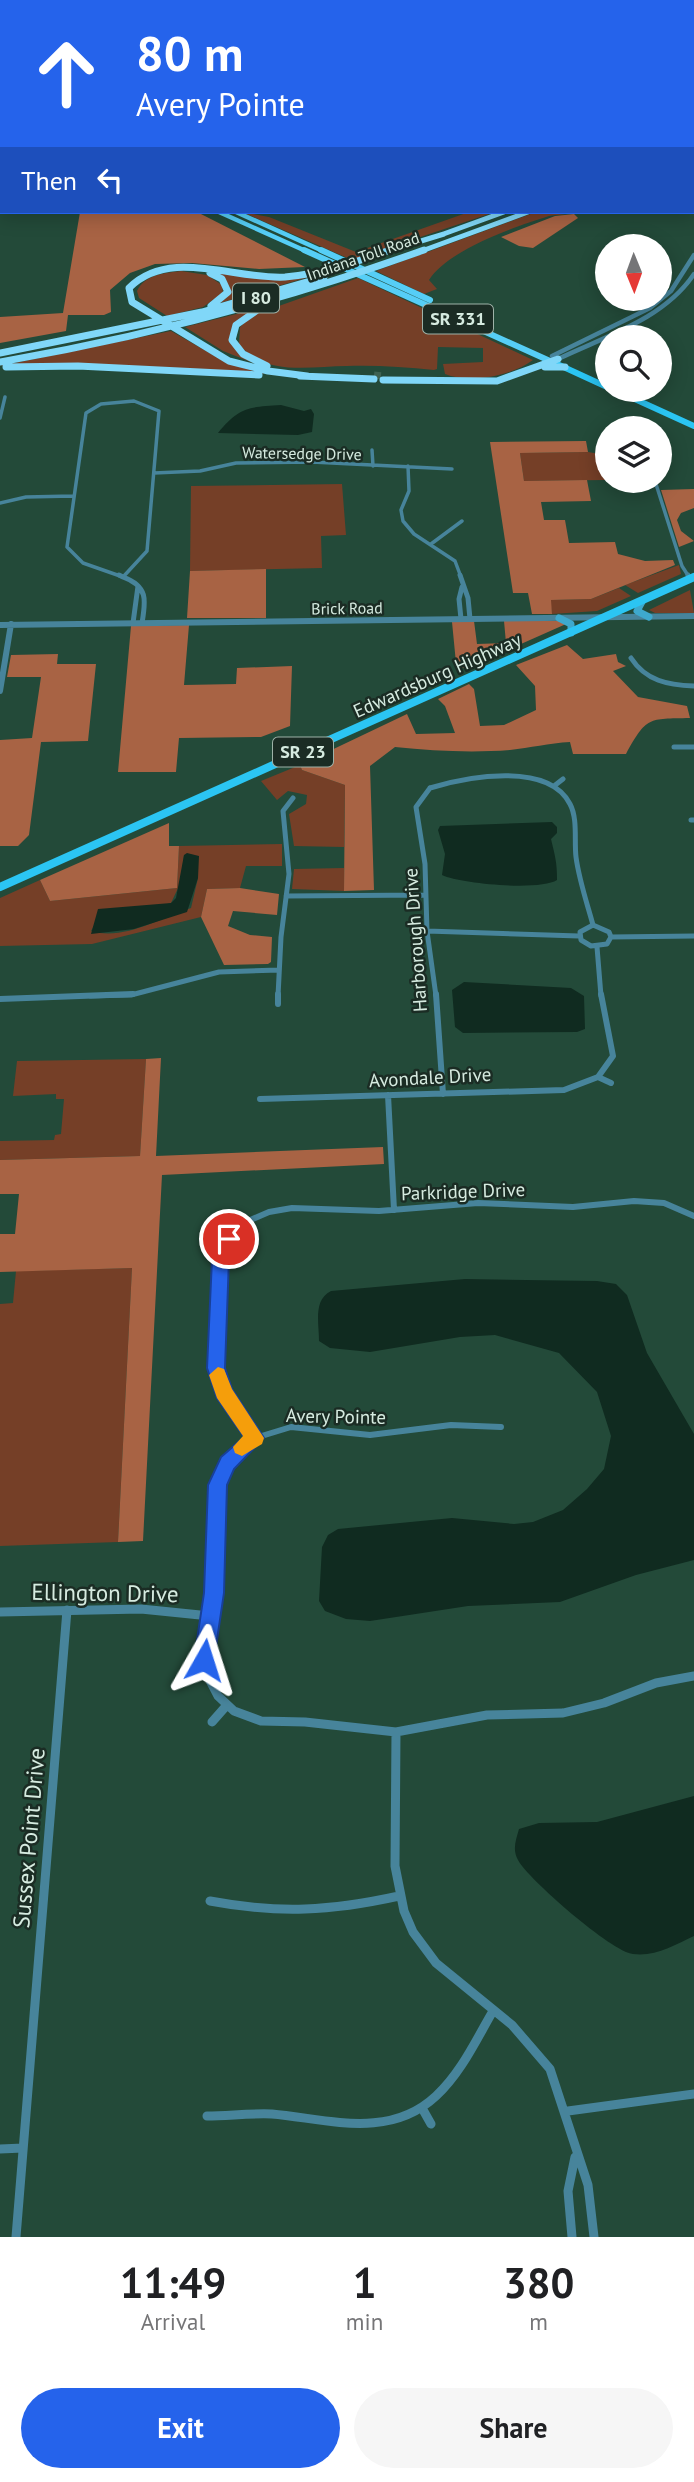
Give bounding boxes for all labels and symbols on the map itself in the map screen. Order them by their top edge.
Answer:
street label: Indiana Toll Road [304,227,422,285]
north arrow [595,234,672,312]
road number: I 80 [233,284,279,312]
road number: SR 331 [423,304,493,334]
street label: Watersedge Drive [242,442,362,464]
street label: Brick Road [311,597,383,619]
street label: Edwardsburg Highway [349,627,525,723]
road number: SR 23 [273,738,333,766]
street label: Harborough Drive [398,867,432,1013]
street label: Avondale Drive [368,1062,492,1092]
street label: Parkridge Drive [401,1177,525,1205]
pin [199,1209,259,1269]
street label: Avery Pointe [286,1403,386,1429]
street label: Ellington Drive [31,1577,179,1608]
position arrow [167,1623,241,1697]
street label: Sussex Point Drive [6,1747,51,1929]

